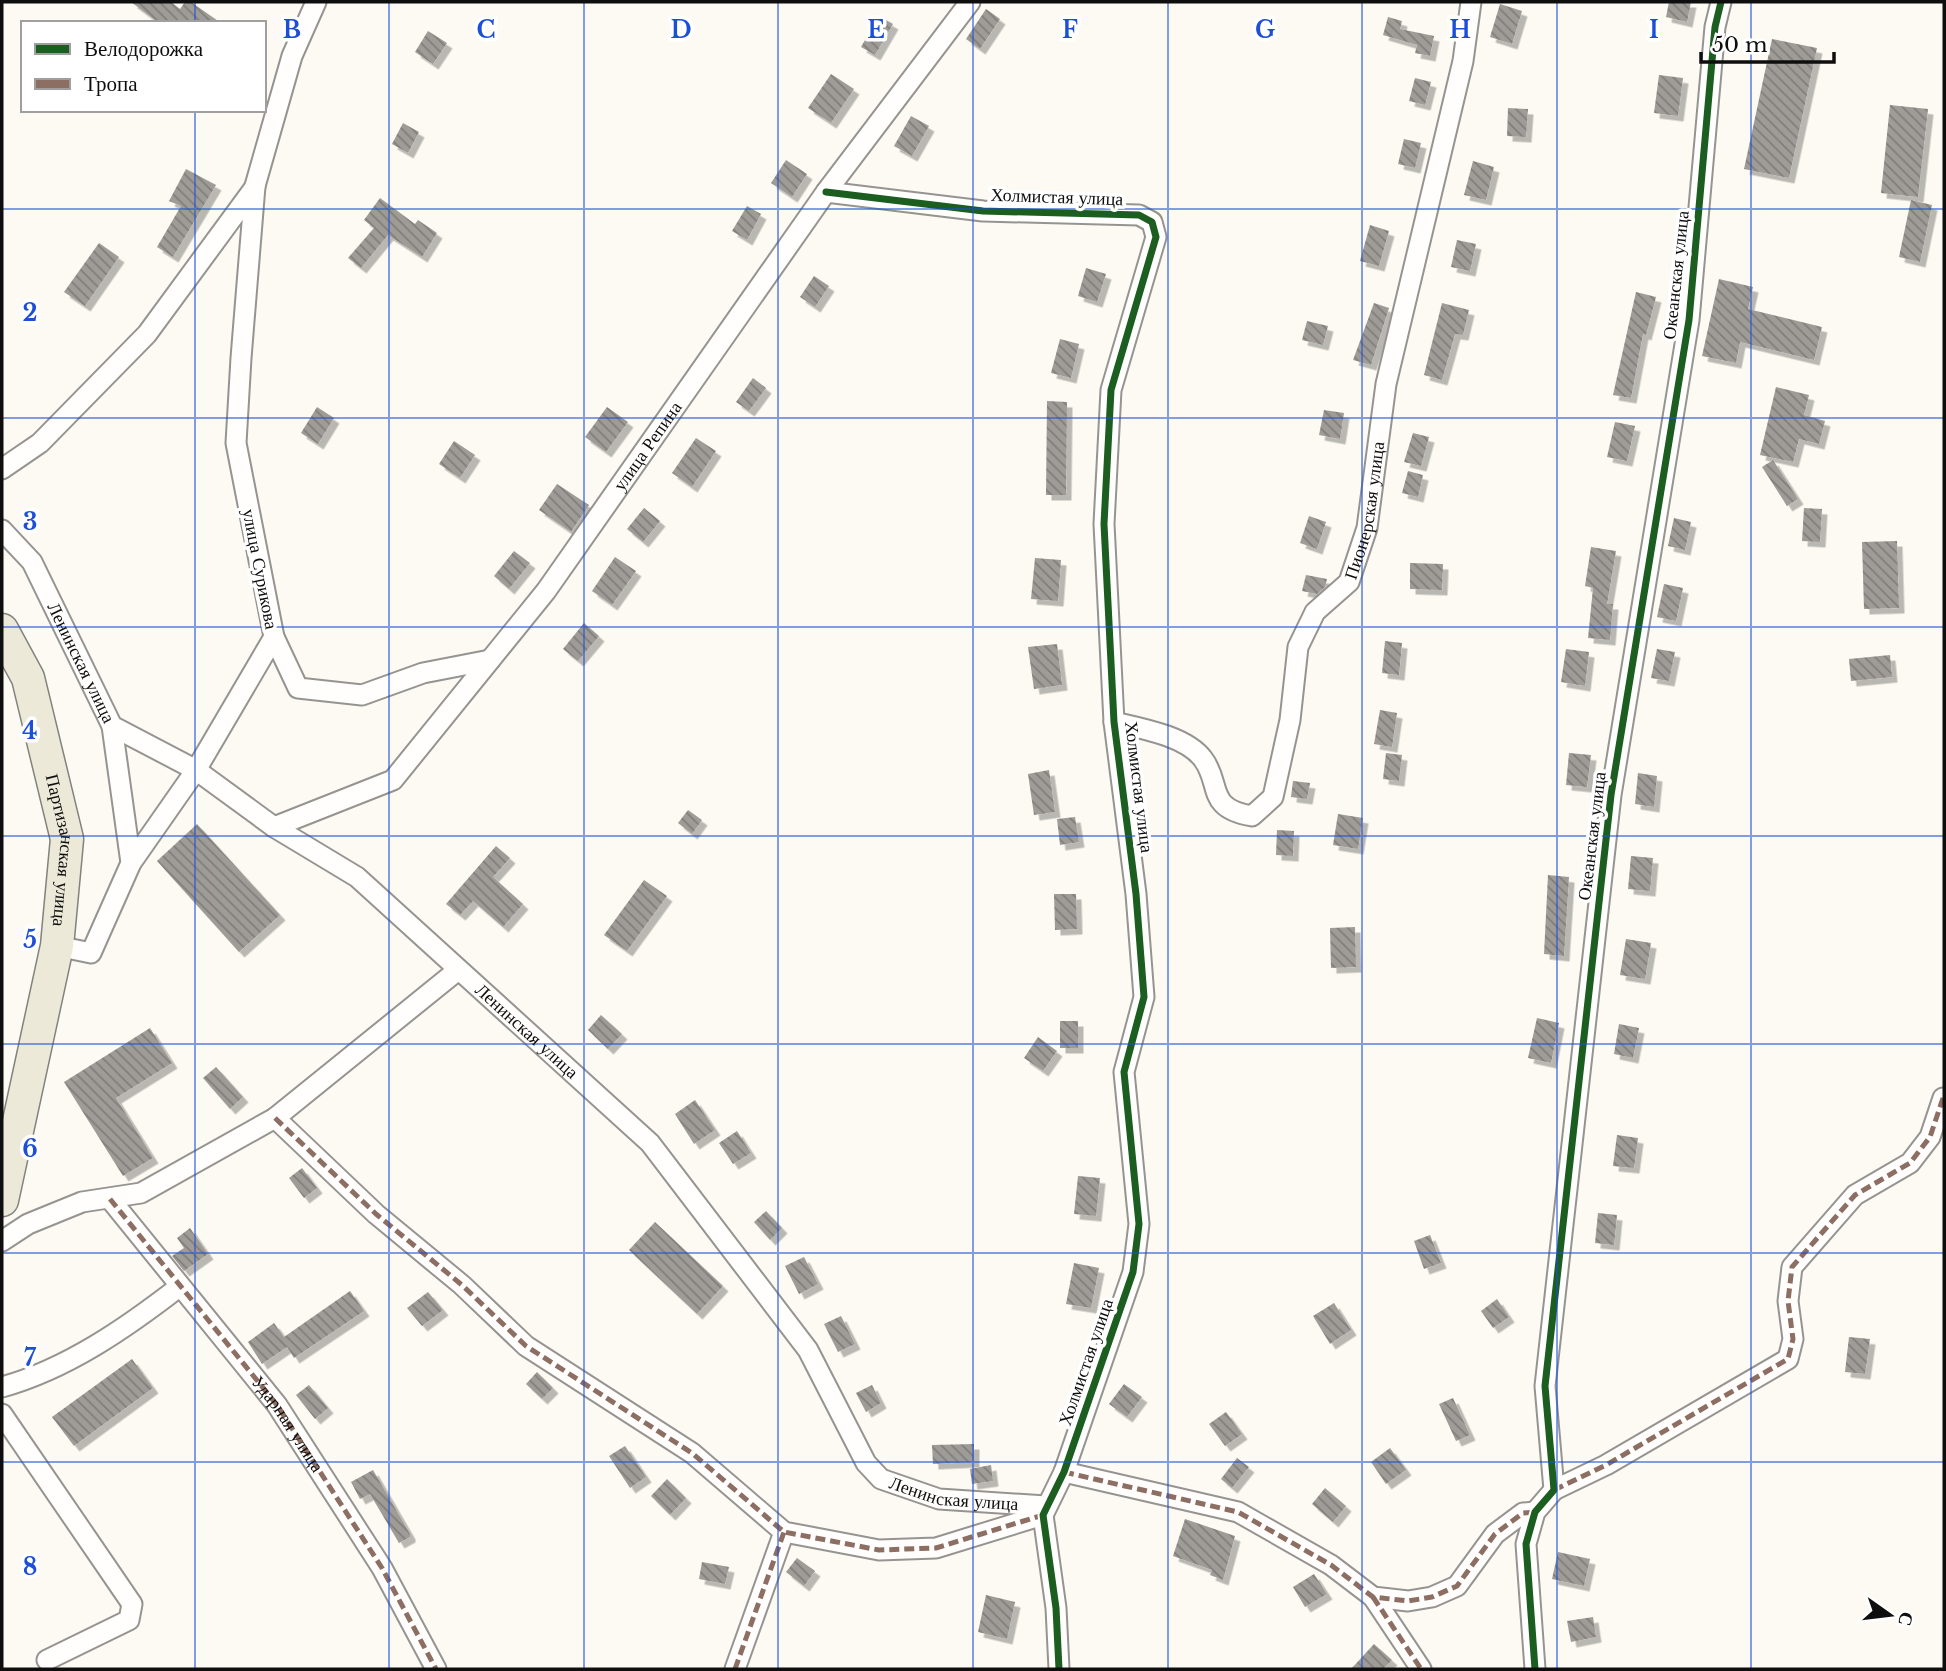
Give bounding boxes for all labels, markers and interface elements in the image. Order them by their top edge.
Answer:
text: B [283,16,301,44]
text: C [477,16,495,44]
text: D [670,16,692,44]
text: E [867,16,885,44]
text: F [1062,16,1078,44]
text: G [1255,16,1275,44]
text: H [1449,16,1471,44]
text: I [1649,16,1659,44]
legend [21,21,266,112]
scale bar [1701,21,1834,65]
text: 50 m [1712,32,1768,58]
text: Велодорожка [84,36,204,62]
text: Тропа [84,71,138,97]
street label: Холмистая улица [990,184,1124,210]
street label: Океанская улица [1658,209,1694,341]
text: 2 [23,299,37,327]
street label: улица Репина [609,397,687,495]
street label: Пионерская улица [1340,440,1389,582]
street label: улица Сурикова [238,507,282,631]
text: 3 [23,508,37,536]
street label: Ленинская улица [42,599,120,727]
text: 4 [22,717,38,745]
street label: Холмистая улица [1120,720,1158,854]
street label: Океанская улица [1573,770,1611,902]
street label: Партизанская улица [41,772,78,928]
text: 5 [23,926,37,954]
street label: Ленинская улица [471,979,583,1083]
text: 6 [22,1135,38,1163]
street label: Холмистая улица [1054,1296,1118,1428]
text: 7 [24,1344,37,1372]
street label: Ударная улица [247,1372,328,1476]
street label: Ленинская улица [886,1472,1019,1515]
text: 8 [23,1553,37,1581]
north arrow [1855,1580,1925,1650]
text: С [1893,1610,1919,1628]

